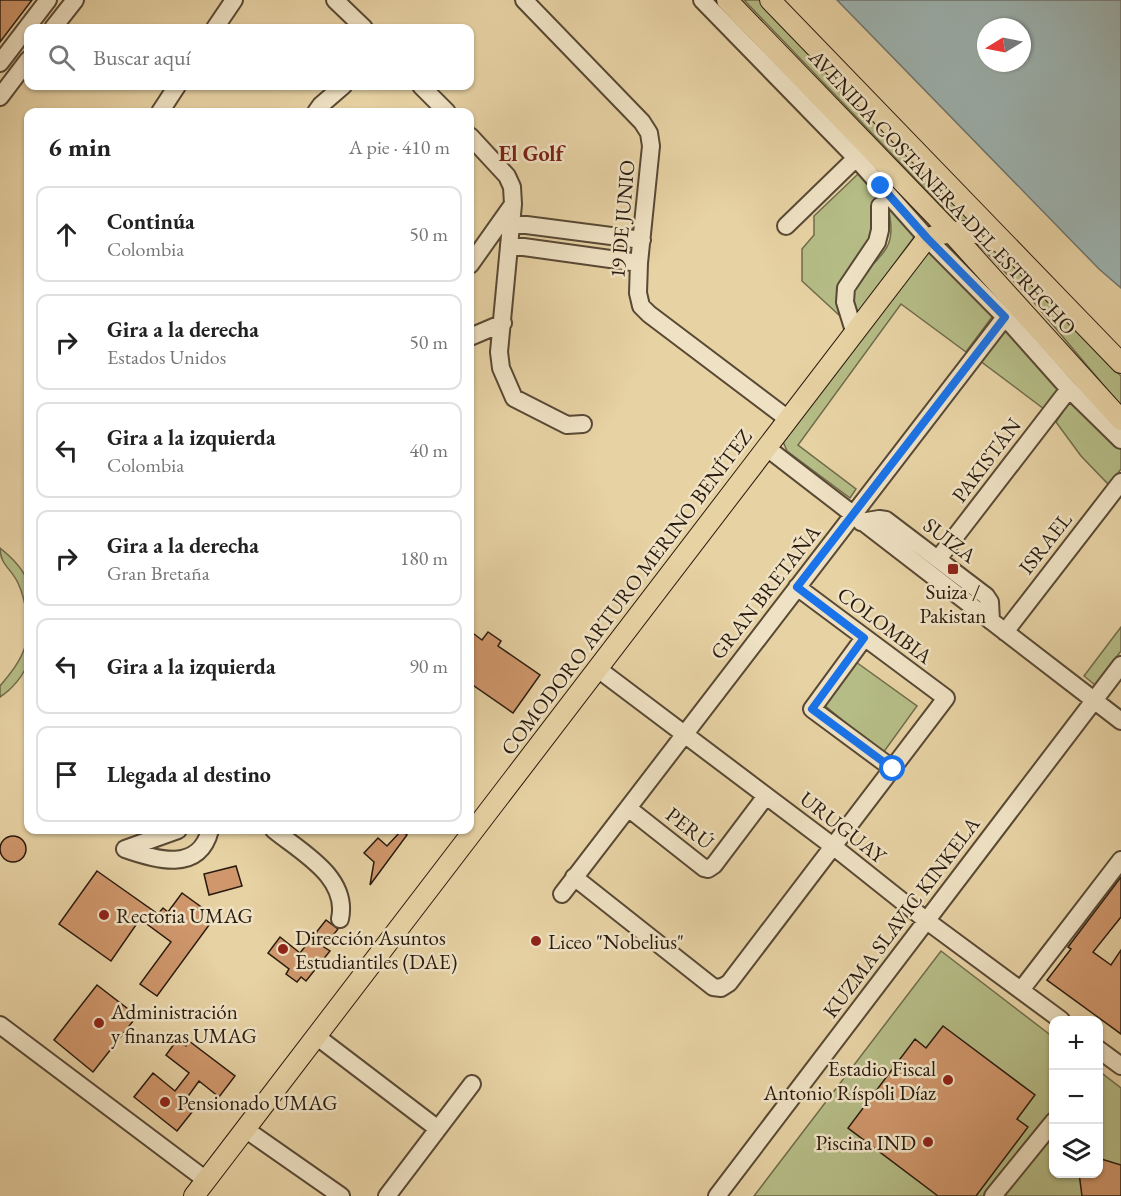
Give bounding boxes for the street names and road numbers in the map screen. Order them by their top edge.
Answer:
street label: AVENIDA COSTANERA DEL ESTRECHO [803,43,1083,340]
street label: 19 DE JUNIO [603,159,641,279]
street label: PAKISTÁN [945,412,1027,508]
street label: COMODORO ARTURO MERINO BENÍTEZ [494,423,758,760]
street label: ISRAEL [1012,506,1078,579]
street label: SUIZA [918,511,982,569]
street label: GRAN BRETAÑA [704,519,826,665]
street label: COLOMBIA [832,580,938,670]
street label: URUGUAY [795,785,893,870]
street label: PERÚ [660,801,720,856]
street label: KUZMA SLAVIC KINKELA [816,811,986,1023]

